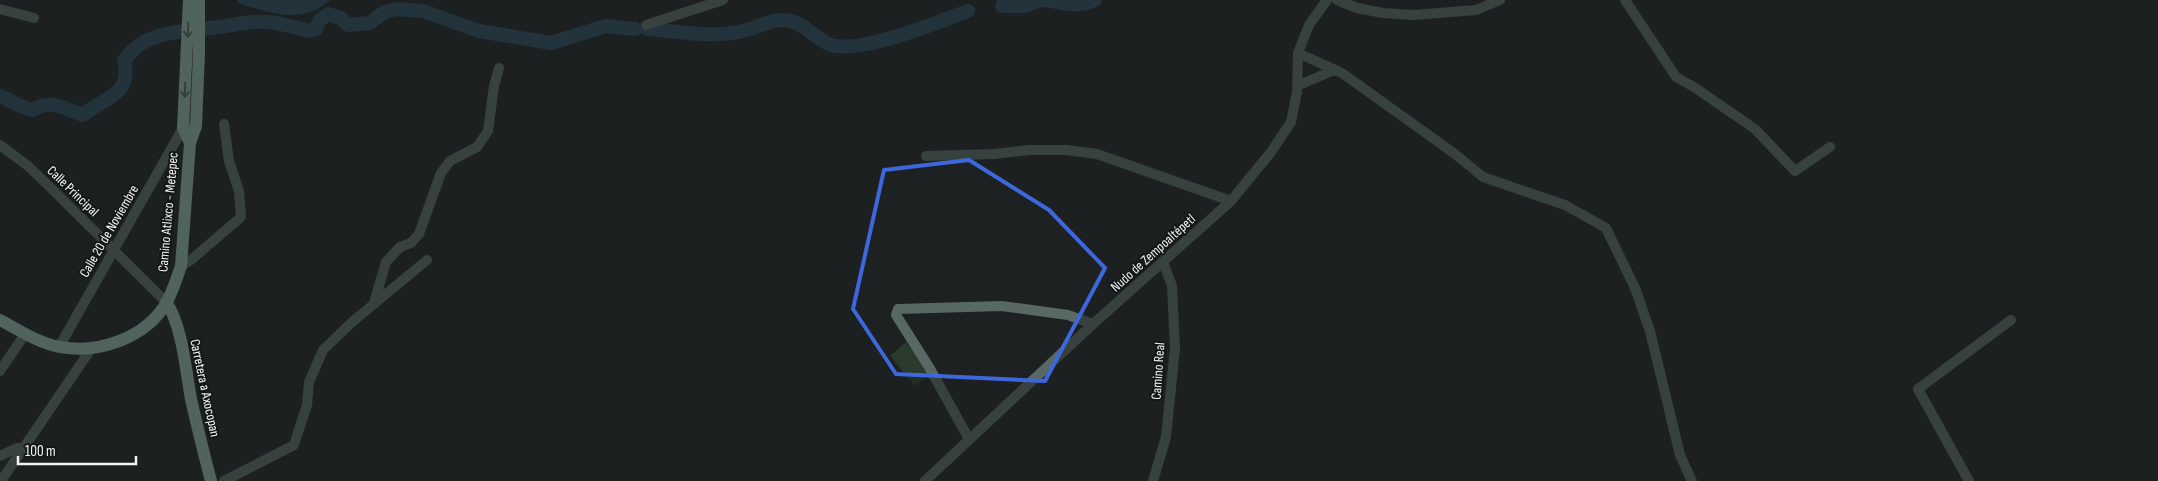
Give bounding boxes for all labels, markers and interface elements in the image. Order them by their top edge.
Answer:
one-way arrow [183,21,192,37]
one-way arrow [180,82,190,98]
street label: Camino Atlixco - Metepec [154,151,182,273]
street label: Calle Principal [44,162,102,220]
street label: Calle 20 de Noviembre [76,182,142,280]
street label: Nudo de Zempoaltépetl [1107,210,1199,296]
street label: Carretera a Axocopan [186,338,224,439]
street label: Camino Real [1148,342,1168,400]
scale bar [18,434,135,466]
text: 100 m [25,442,56,461]

